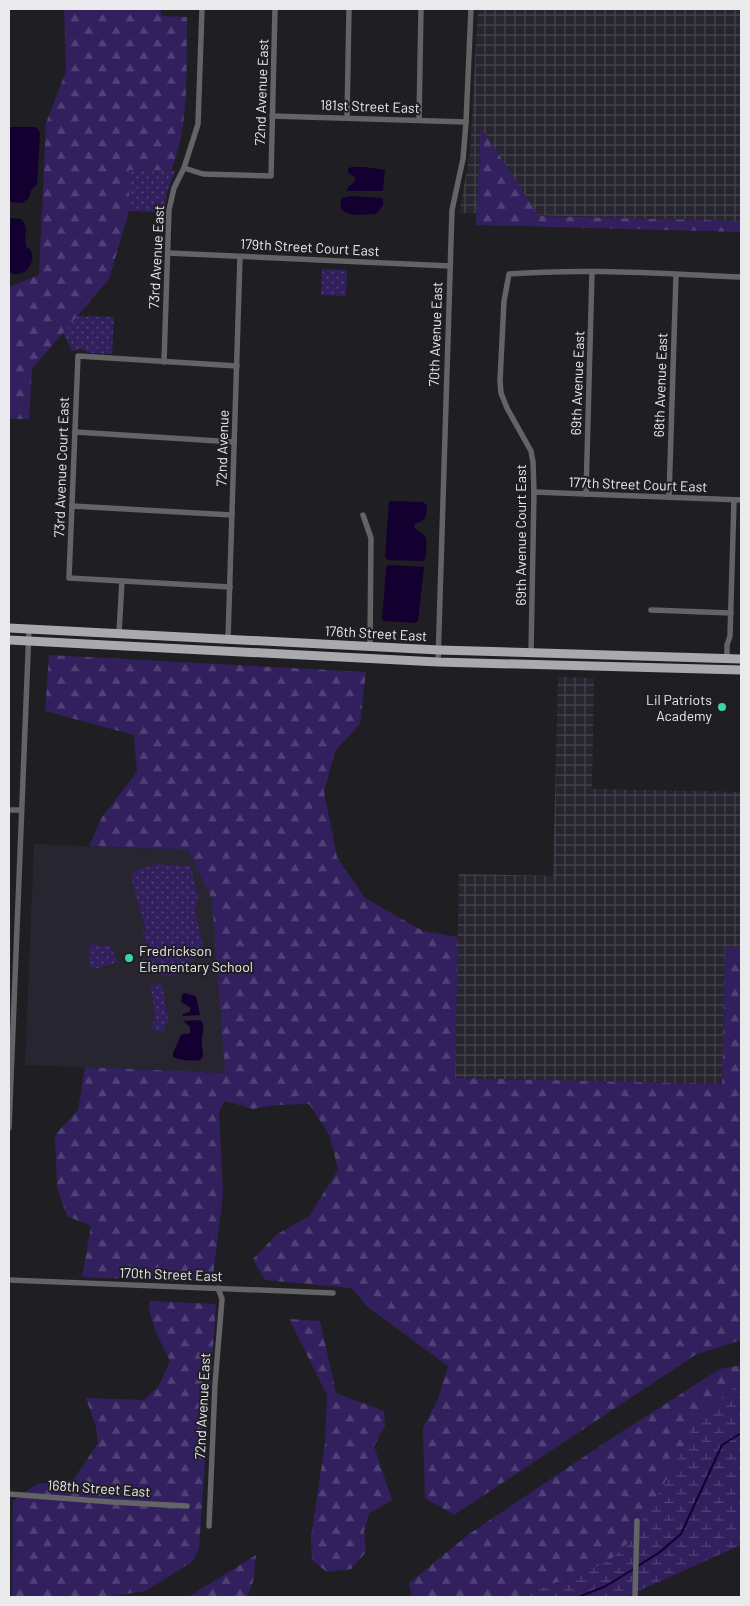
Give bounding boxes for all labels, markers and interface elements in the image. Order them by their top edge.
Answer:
street label: 72nd Avenue East [251,38,271,146]
street label: 181st Street East [320,96,420,116]
street label: 73rd Avenue East [145,205,167,309]
street label: 179th Street Court East [240,235,380,259]
street label: 70th Avenue East [425,281,445,387]
street label: 69th Avenue East [567,330,587,436]
street label: 68th Avenue East [650,332,670,438]
street label: 73rd Avenue Court East [50,396,72,538]
street label: 72nd Avenue [212,409,232,487]
street label: 69th Avenue Court East [512,464,529,606]
street label: 177th Street Court East [568,473,708,495]
street label: 176th Street East [324,622,428,644]
place label: Lil Patriots Academy [646,691,713,724]
marker: Lil Patriots Academy [716,701,728,713]
place label: Fredrickson Elementary School [139,942,253,975]
marker: Fredrickson Elementary School [123,952,135,964]
street label: 170th Street East [119,1264,223,1284]
street label: 72nd Avenue East [191,1352,213,1460]
street label: 168th Street East [47,1476,151,1500]

